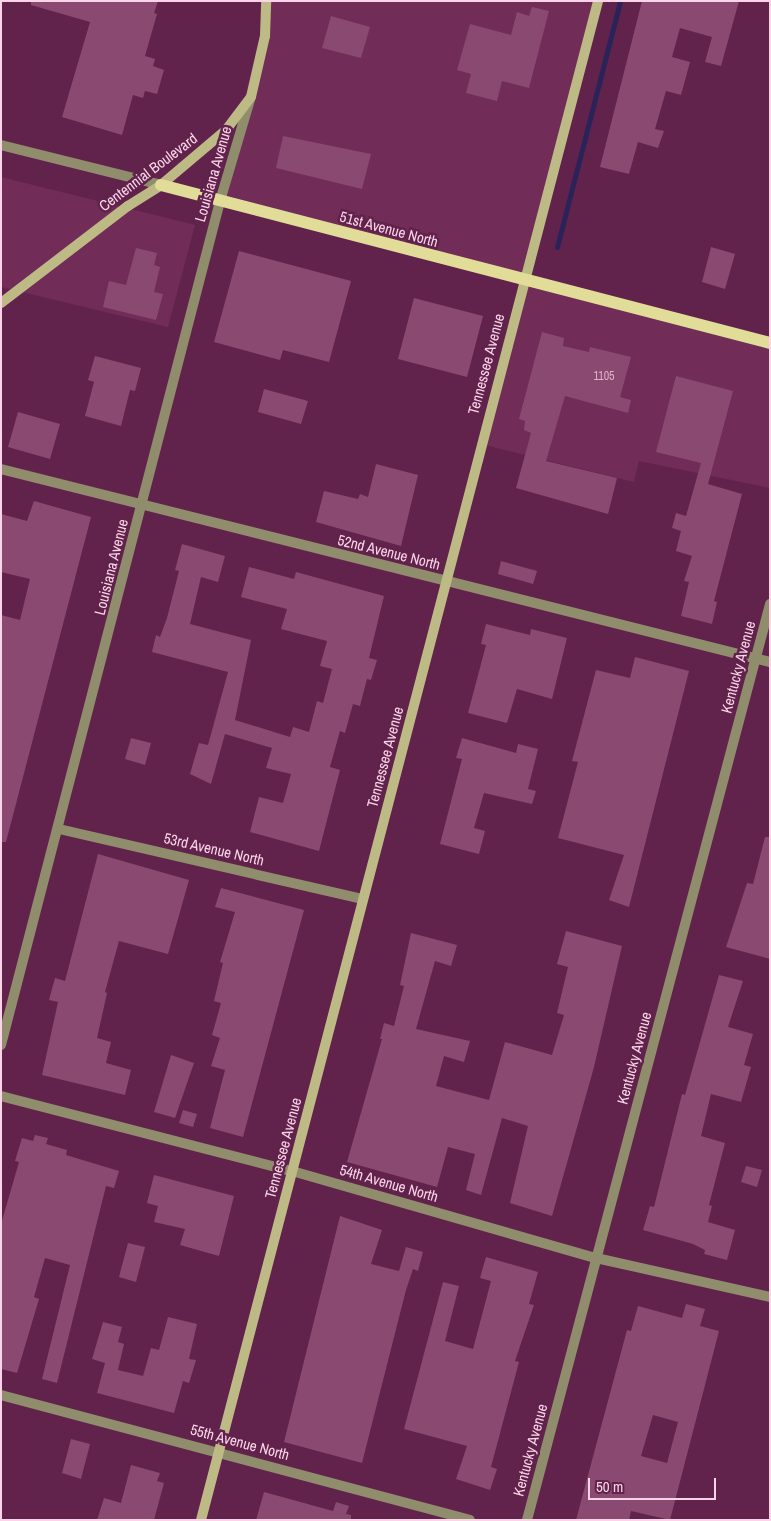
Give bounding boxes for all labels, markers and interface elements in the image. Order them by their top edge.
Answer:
street label: Louisiana Avenue [191,124,235,224]
street label: Centennial Boulevard [95,129,201,215]
street label: 51st Avenue North [338,207,440,251]
street label: Tennessee Avenue [464,311,508,417]
house number: 1105 [593,370,615,384]
street label: Louisiana Avenue [90,517,132,617]
street label: 52nd Avenue North [336,530,442,574]
street label: Kentucky Avenue [717,619,759,715]
street label: Tennessee Avenue [363,704,407,810]
street label: 53rd Avenue North [162,829,266,869]
street label: Kentucky Avenue [613,1010,655,1106]
street label: Tennessee Avenue [261,1095,305,1201]
street label: 54th Avenue North [337,1160,441,1206]
street label: Kentucky Avenue [509,1402,551,1498]
street label: 55th Avenue North [188,1420,292,1464]
scale bar [591,1468,718,1500]
text: 50 m [596,1476,623,1497]

